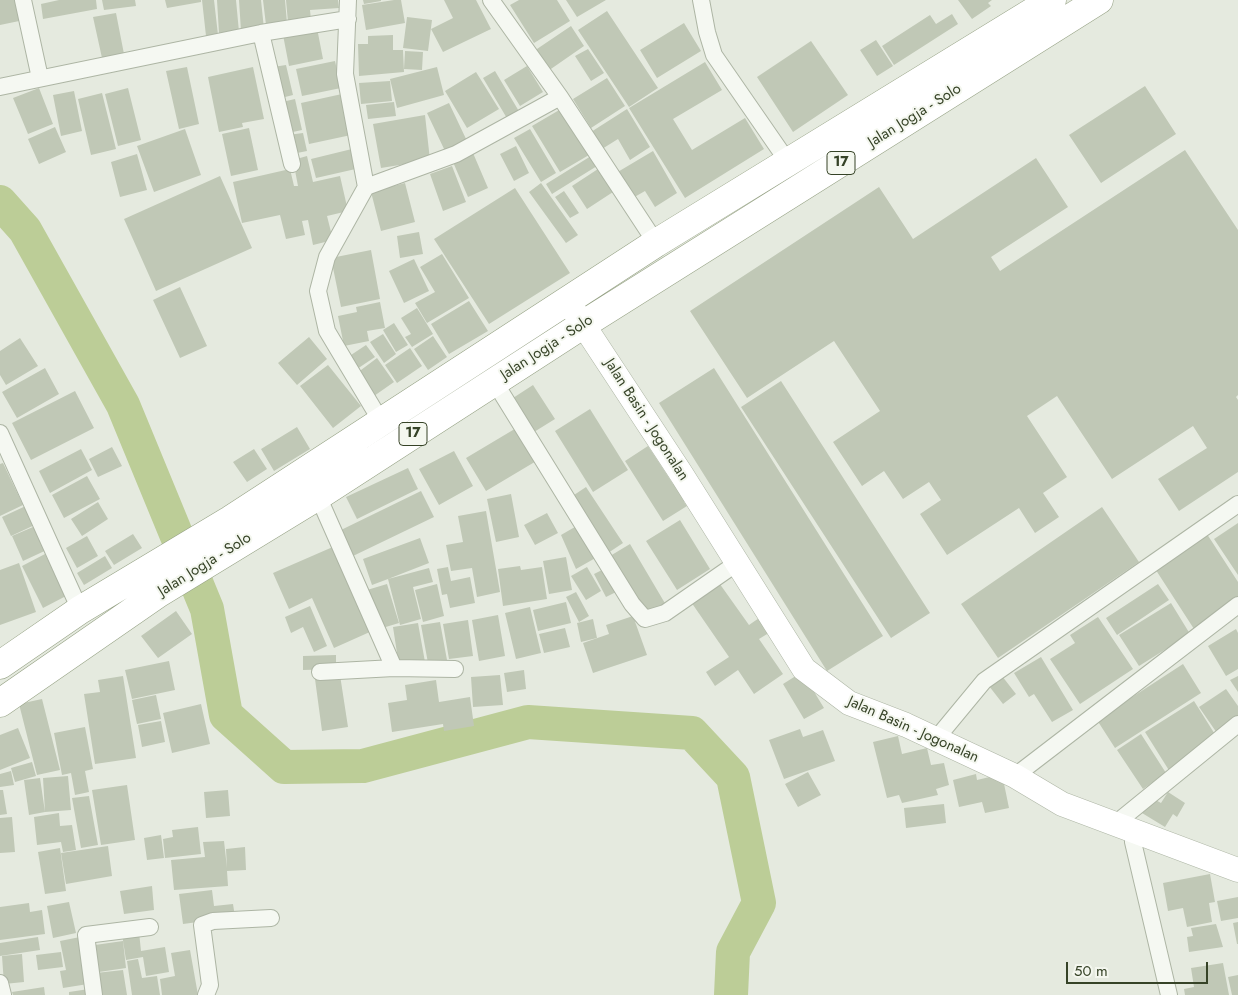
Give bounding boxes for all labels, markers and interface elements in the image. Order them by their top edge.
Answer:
street label: Jalan Jogja - Solo [865,80,965,152]
road number: 17 [827,152,855,174]
street label: Jalan Jogja - Solo [498,312,596,384]
street label: Jalan Basin - Jogonalan [600,356,692,484]
road number: 17 [399,422,427,446]
street label: Jalan Jogja - Solo [155,529,255,601]
street label: Jalan Basin - Jogonalan [845,693,981,767]
scale bar [1068,952,1210,984]
text: 50 m [1074,960,1108,982]

